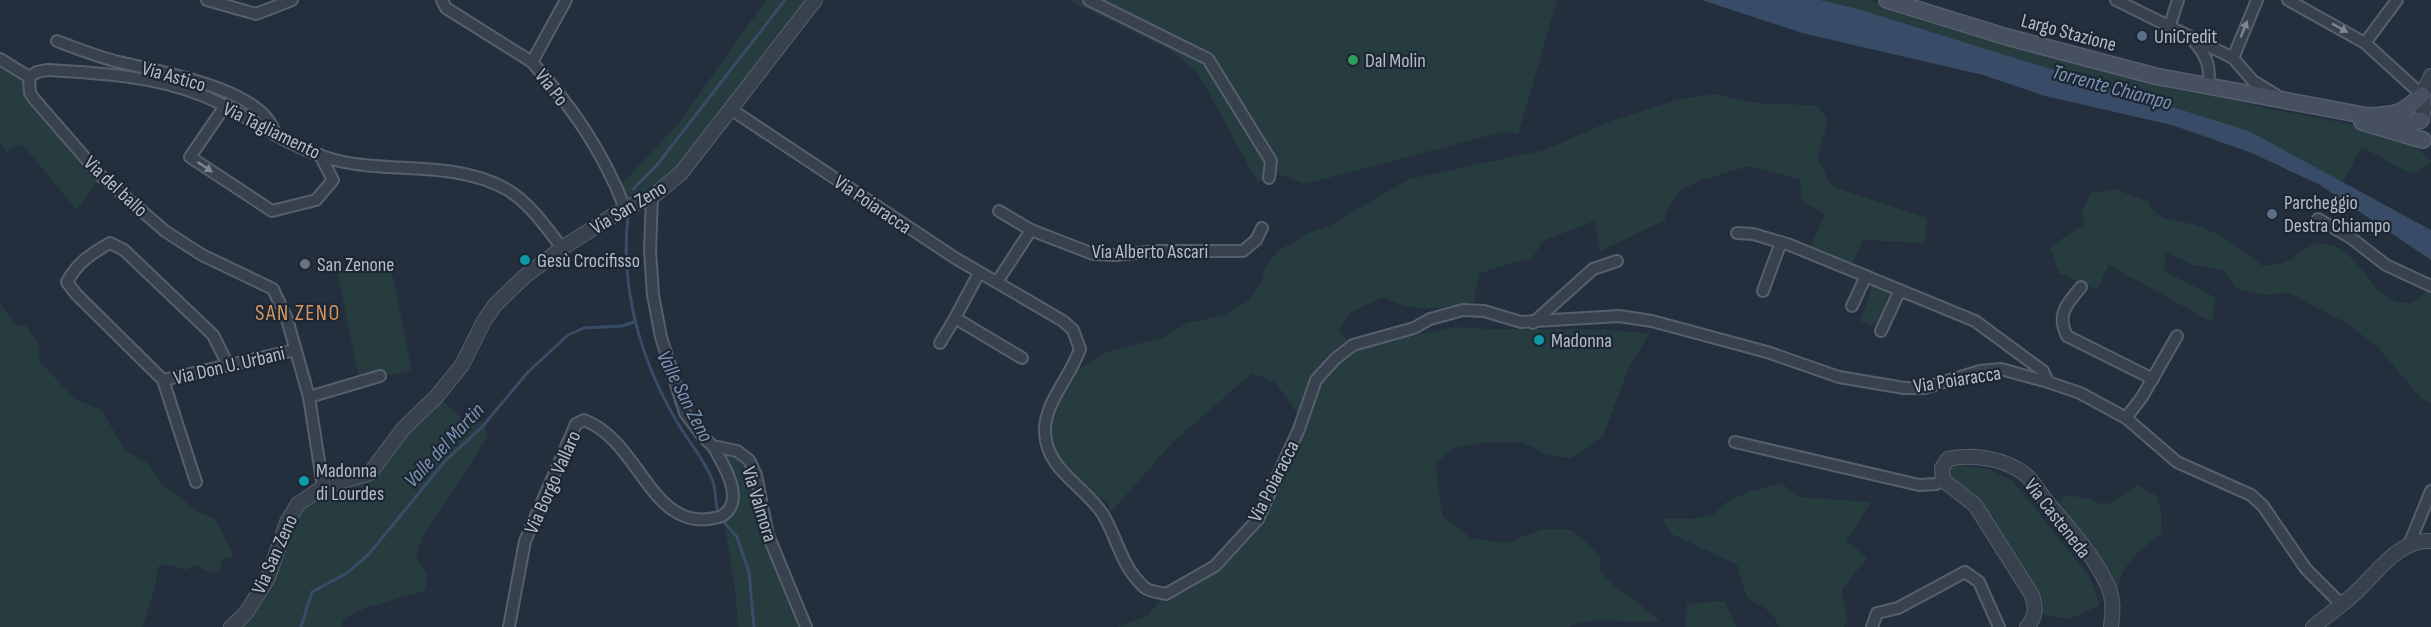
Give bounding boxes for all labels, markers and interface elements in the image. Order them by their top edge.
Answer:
street label: Largo Stazione [2018,9,2119,57]
one-way arrow [2240,20,2249,38]
one-way arrow [2331,23,2348,33]
place label: UniCredit [2154,25,2217,49]
marker: UniCredit [2135,29,2149,43]
place label: Dal Molin [1365,49,1426,73]
marker: Dal Molin [1346,53,1360,67]
street label: Via Astico [139,56,208,98]
water label: Torrente Chiampo [2049,59,2175,116]
street label: Via Po [529,64,573,111]
street label: Via Tagliamento [219,97,324,165]
street label: Via del ballo [78,151,152,222]
one-way arrow [197,161,213,173]
street label: Via Poiaracca [829,170,916,239]
street label: Via San Zeno [586,176,671,240]
place label: Parcheggio Destra Chiampo [2284,191,2391,238]
marker: Parcheggio Destra Chiampo [2265,207,2279,221]
street label: Via Alberto Ascari [1092,240,1208,264]
place label: Gesù Crocifisso [537,249,640,273]
place label: San Zenone [317,253,394,277]
marker: Gesù Crocifisso [518,253,532,267]
marker: San Zenone [298,257,312,271]
district label: SAN ZENO [255,300,341,327]
place label: Madonna [1551,329,1612,353]
marker: Madonna [1532,333,1546,347]
street label: Via Don U. Urbani [171,341,287,390]
water label: Valle San Zeno [651,346,718,447]
street label: Via Poiaracca [1912,361,2003,399]
water label: Valle del Martin [399,398,490,493]
street label: Via Borgo Vallaro [520,427,586,538]
street label: Via Poiaracca [1243,437,1305,526]
place label: Madonna di Lourdes [316,459,384,506]
street label: Via Valmora [736,464,782,545]
marker: Madonna di Lourdes [297,474,311,488]
street label: Via Casteneda [2019,474,2096,563]
street label: Via San Zeno [247,511,303,598]

